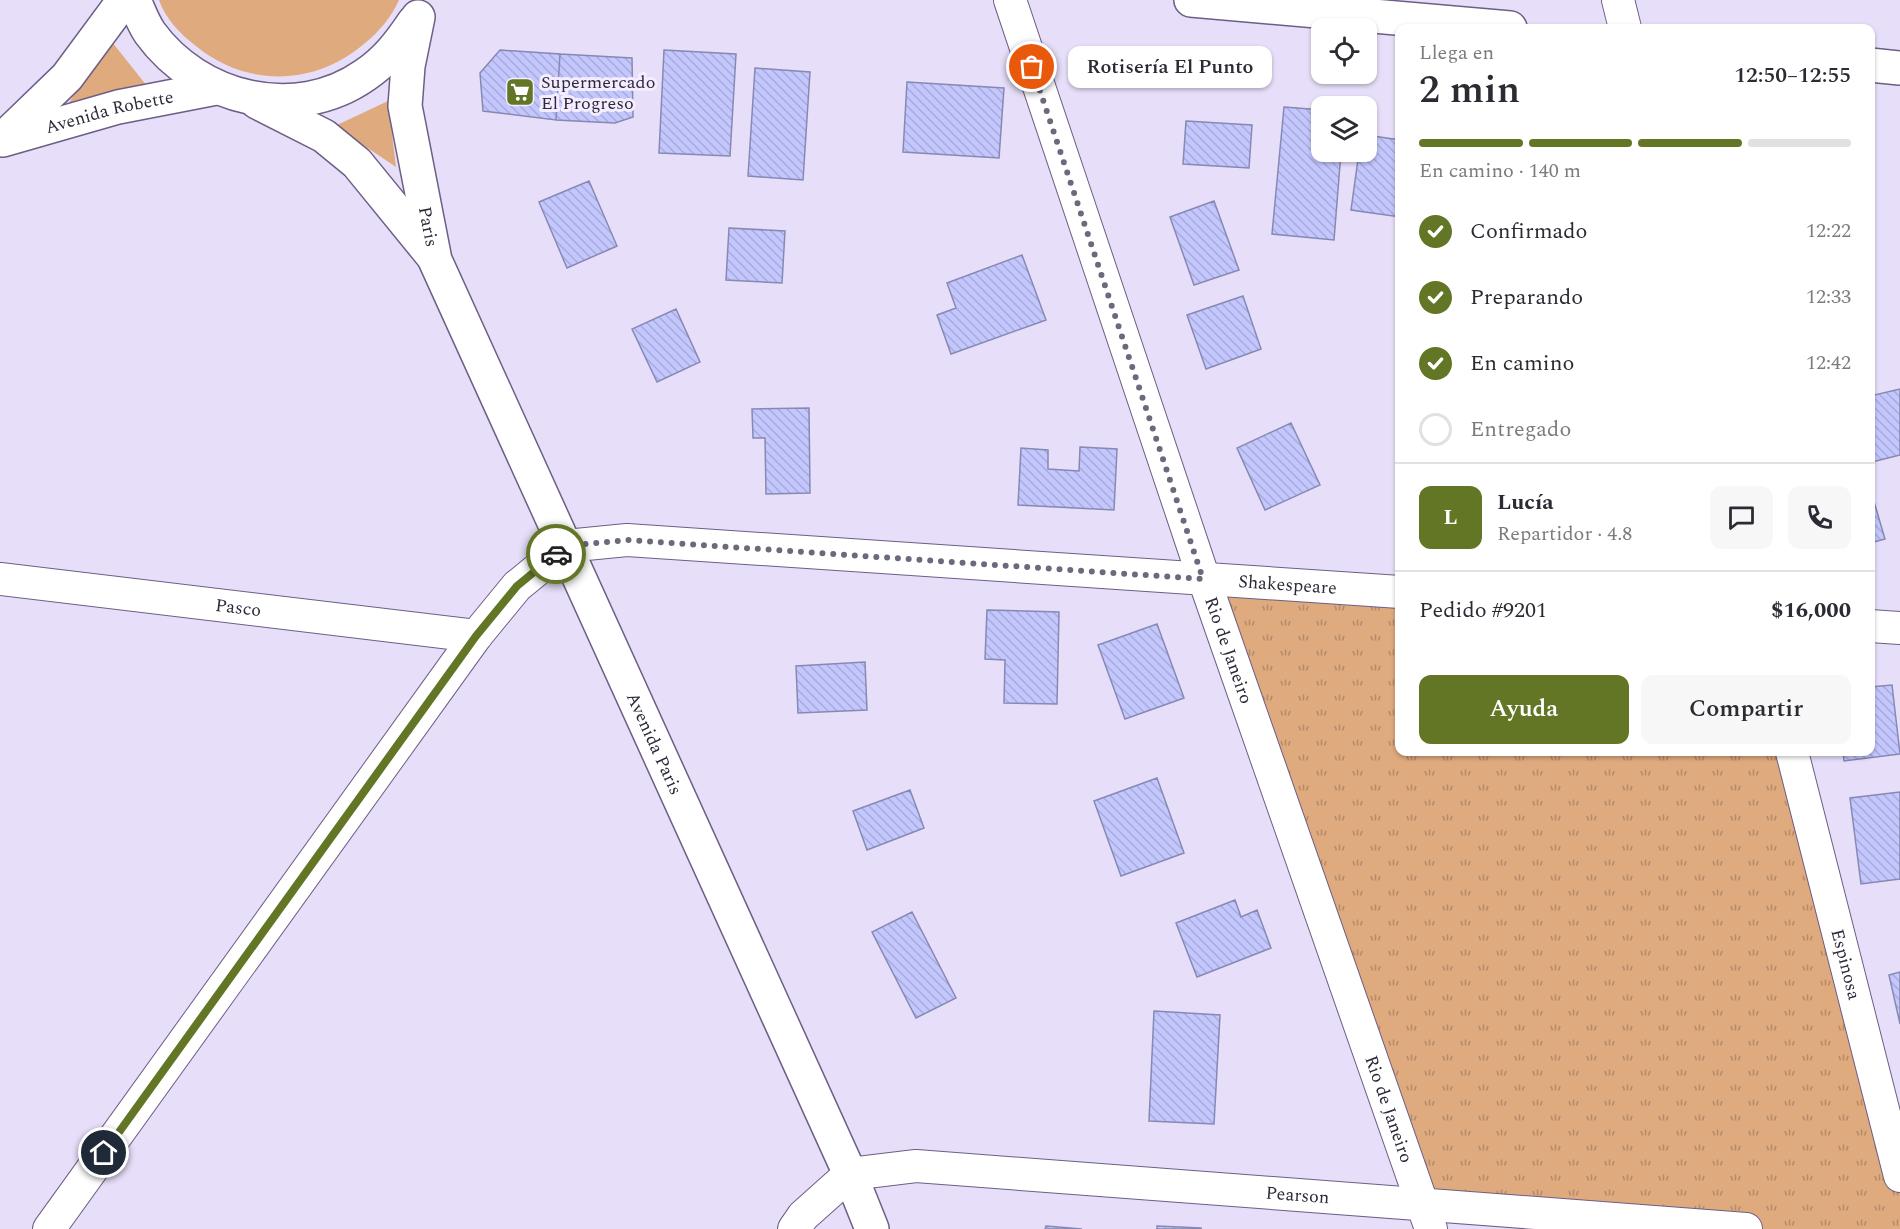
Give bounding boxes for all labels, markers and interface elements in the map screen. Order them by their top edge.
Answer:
map controls [1311,18,1377,162]
button: locate [1311,18,1377,84]
text: Llega en [1419,38,1494,68]
pin [1006,41,1057,92]
callout: Rotisería El Punto [1068,46,1272,88]
icon: bag [1015,50,1048,83]
text: Rotisería El Punto [1087,52,1253,82]
text: 12:50–12:55 [1734,59,1851,92]
text: 2 min [1419,61,1520,120]
place label: Supermercado El Progreso [541,69,655,117]
supermarket icon: Supermercado El Progreso [504,76,536,108]
street label: Avenida Robette [42,83,176,141]
button: layers [1311,96,1377,162]
text: En camino · 140 m [1419,156,1581,186]
street label: Paris [411,204,446,249]
icon: check [1419,215,1452,248]
text: Confirmado [1470,215,1587,248]
text: 12:22 [1806,216,1851,246]
icon: check [1419,281,1452,314]
text: Preparando [1470,281,1583,314]
text: 12:33 [1806,282,1851,312]
icon: check [1419,347,1452,380]
text: En camino [1470,347,1574,380]
text: 12:42 [1806,348,1851,378]
text: Entregado [1470,413,1571,446]
text: Lucía [1497,486,1554,519]
button: chat [1710,486,1773,549]
button: phone [1788,486,1851,549]
text: L [1443,501,1458,534]
text: Repartidor · 4.8 [1497,519,1632,549]
courier [526,524,586,584]
icon: car [540,538,573,571]
street label: Shakespeare [1237,568,1338,601]
street label: Pasco [214,591,263,624]
street label: Rio de Janeiro [1198,593,1260,708]
text: Pedido #9201 [1419,594,1547,627]
text: $16,000 [1771,594,1851,627]
button: Ayuda [1419,675,1629,744]
button: Compartir [1641,675,1851,744]
street label: Avenida Paris [619,688,690,799]
street label: Espinosa [1824,926,1868,1003]
street label: Rio de Janeiro [1358,1052,1420,1166]
pin [78,1127,129,1178]
icon: home [87,1136,120,1169]
street label: Pearson [1265,1179,1330,1211]

